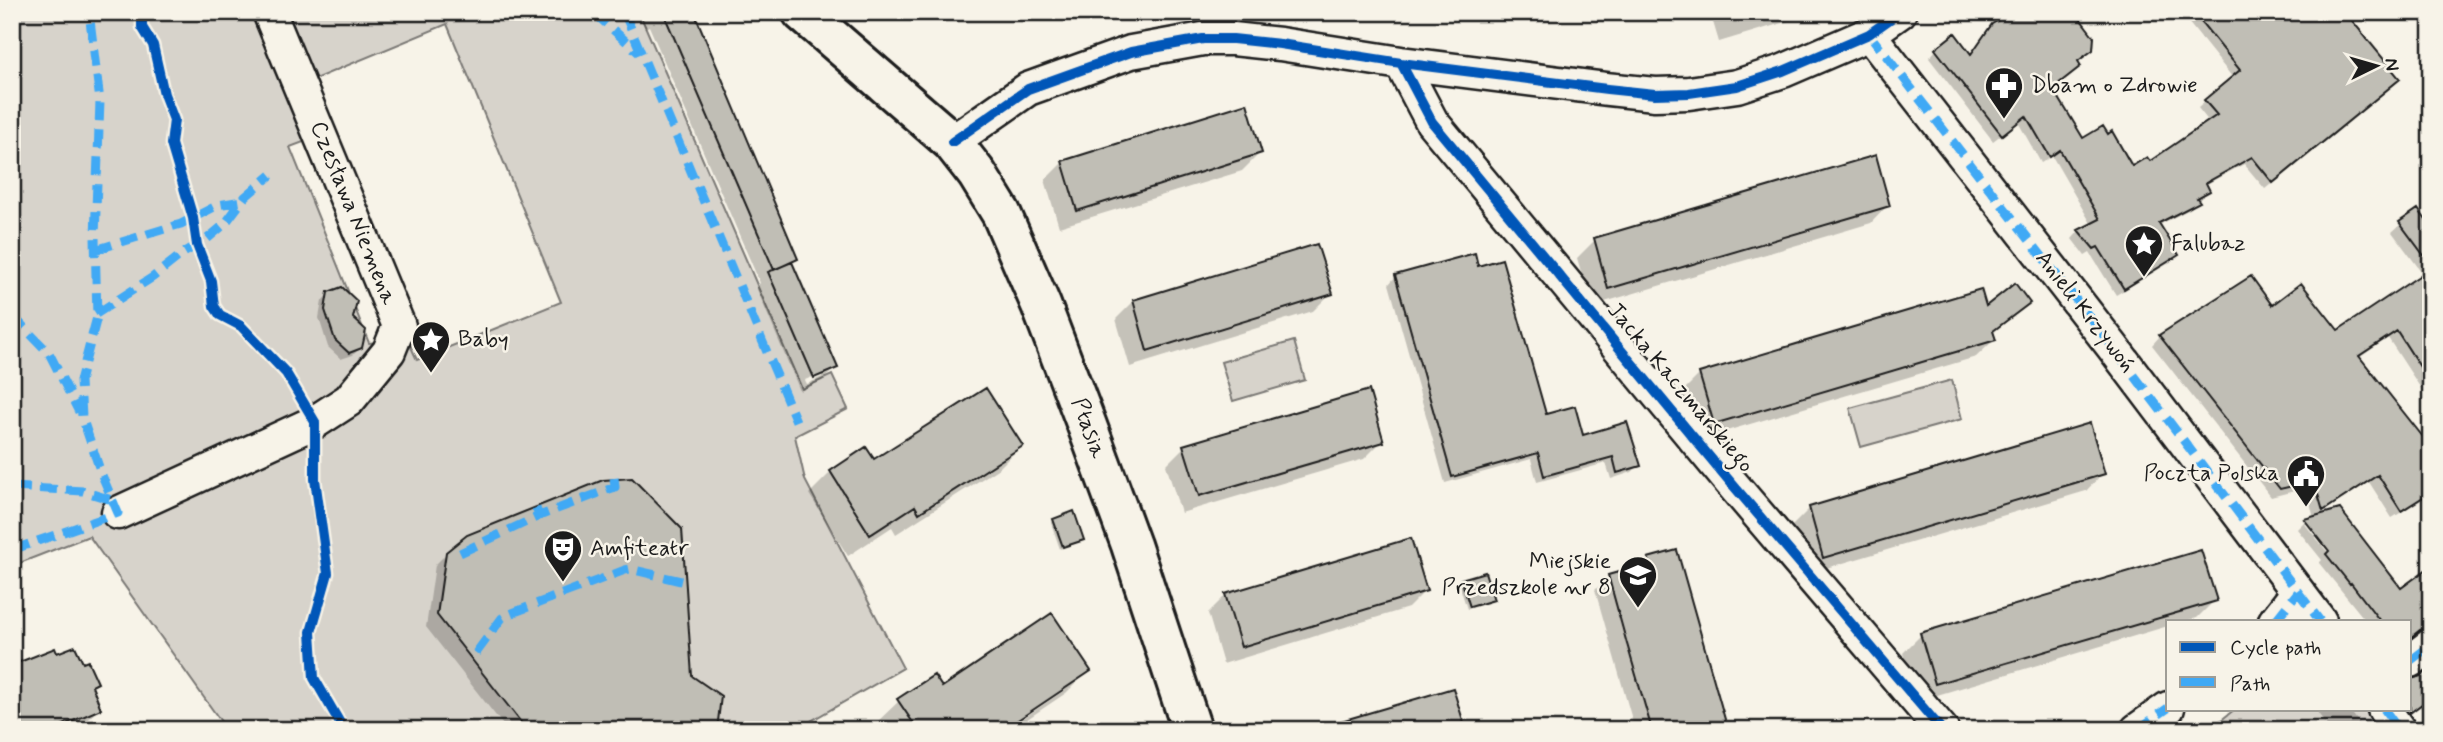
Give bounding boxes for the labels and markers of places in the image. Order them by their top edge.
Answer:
pharmacy icon: Dbam o Zdrowie [1983,65,2025,120]
place label: Dbam o Zdrowie [2031,71,2198,101]
place icon: Falubaz [2123,223,2165,278]
place label: Falubaz [2171,229,2246,259]
place icon: Baby [410,319,452,374]
place label: Baby [458,325,509,355]
public building icon: Poczta Polska [2285,453,2327,508]
place label: Poczta Polska [2144,459,2279,489]
theatre icon: Amfiteatr [542,528,584,583]
place label: Amfiteatr [590,534,689,564]
place label: Miejskie Przedszkole nr 8 [1442,547,1611,603]
school or university icon: Miejskie Przedszkole nr 8 [1617,554,1659,609]

